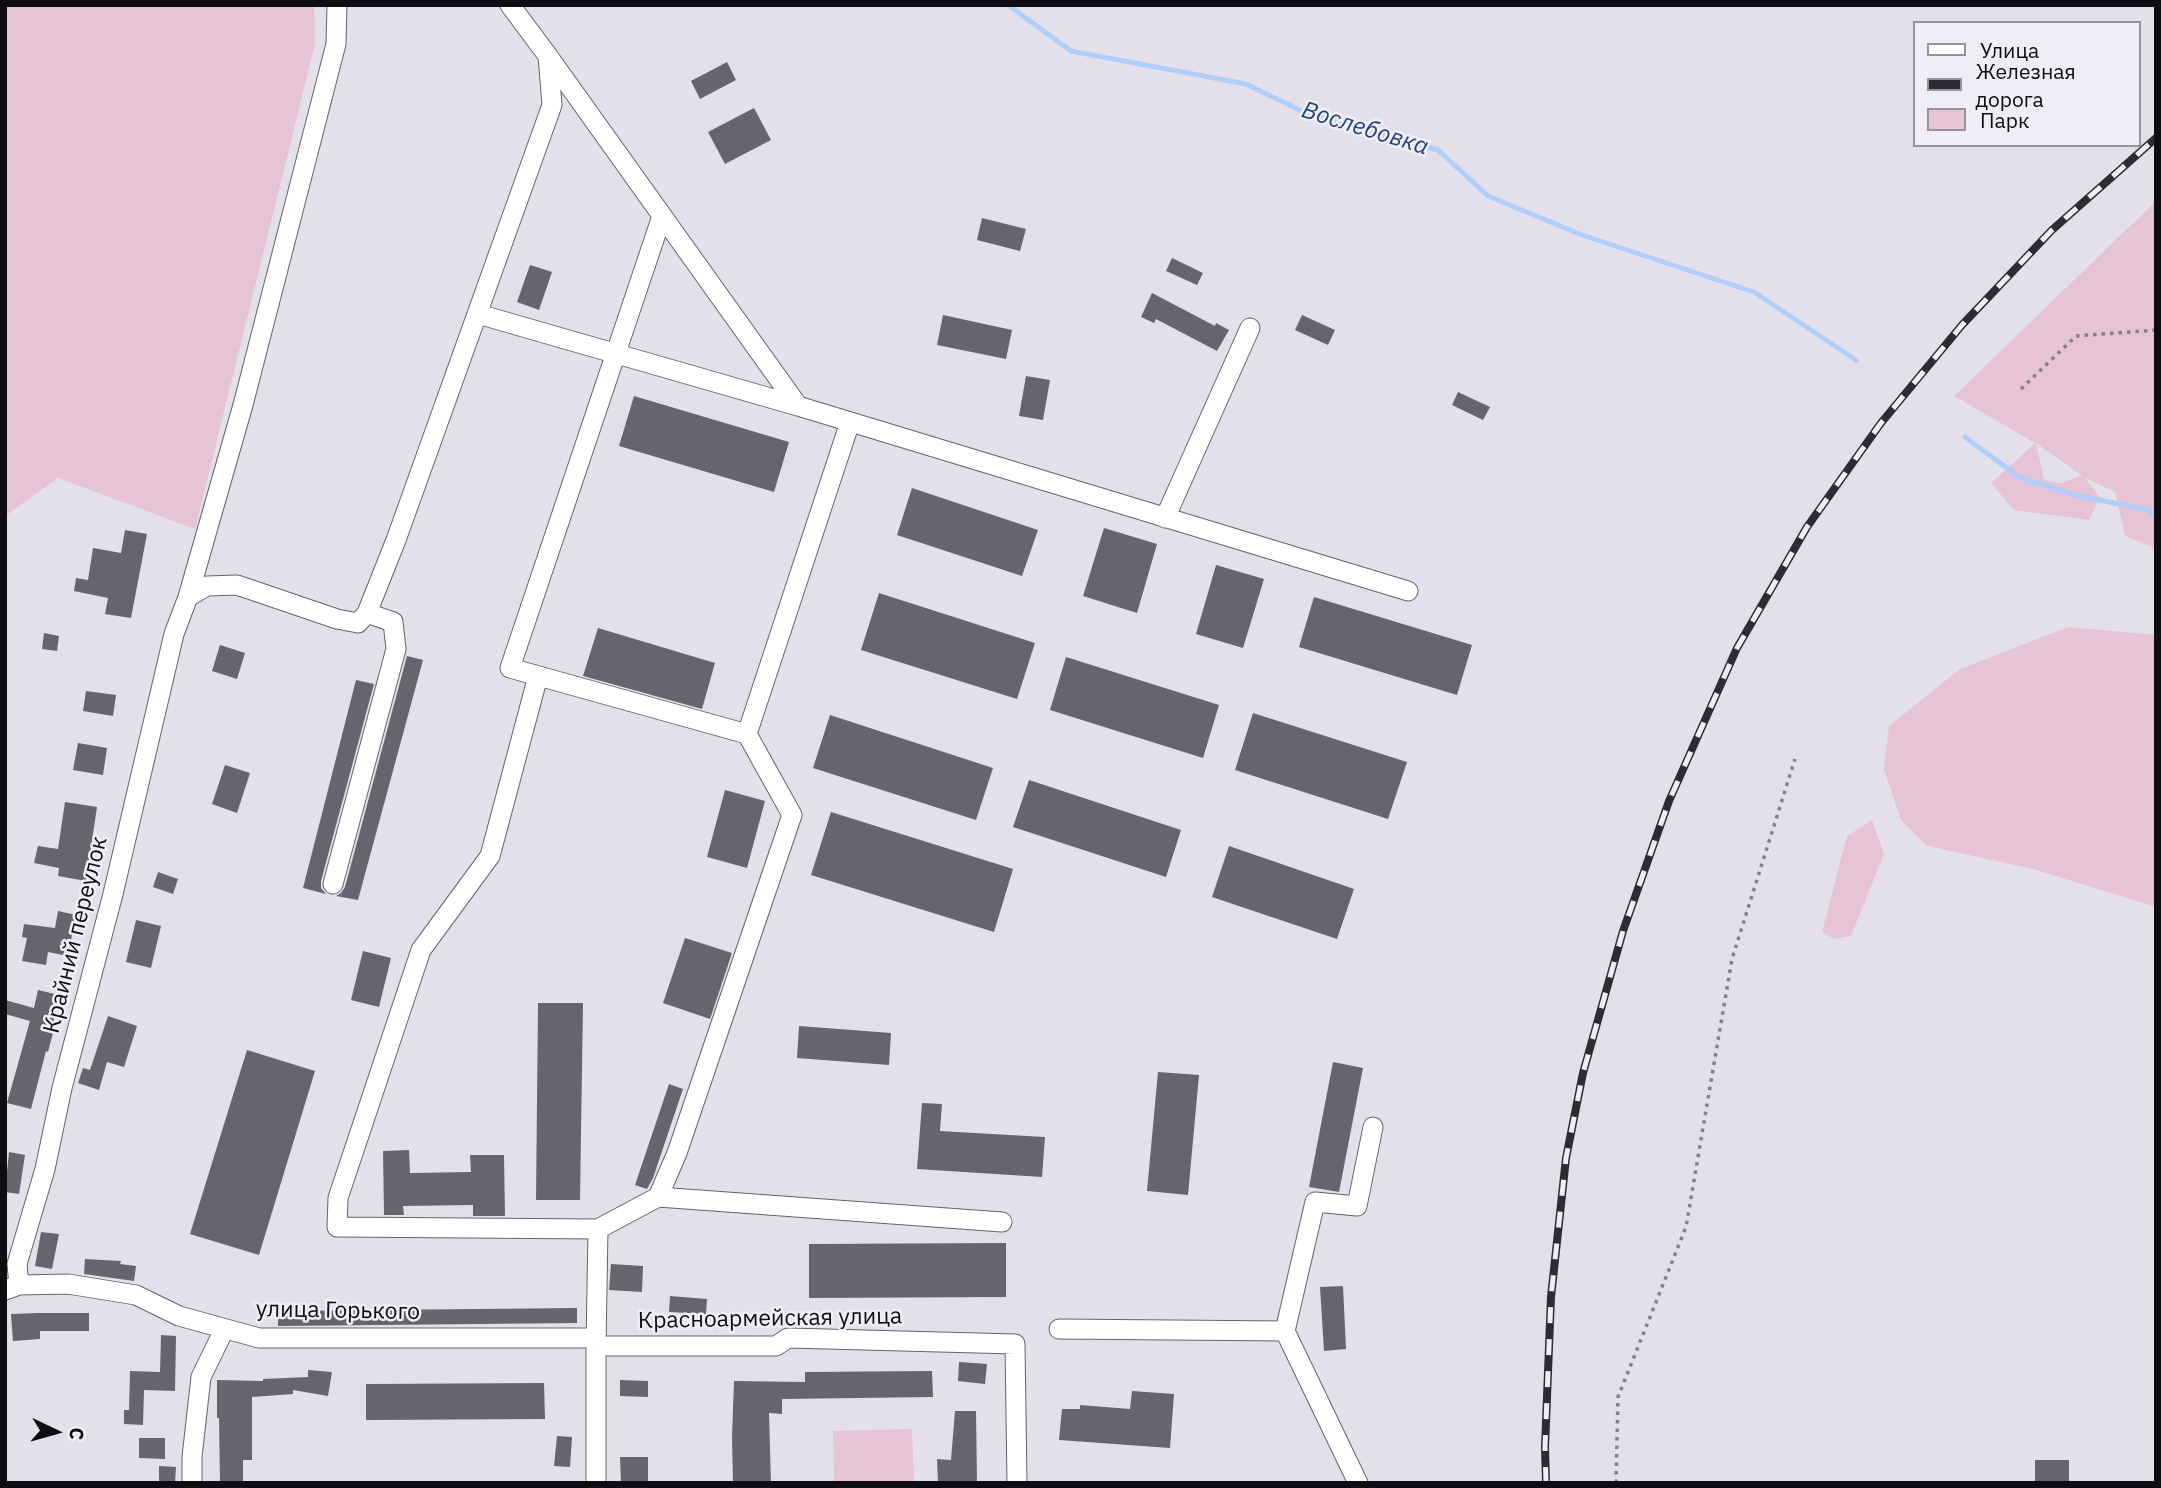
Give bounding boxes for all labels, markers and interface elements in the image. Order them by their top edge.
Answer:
legend [1912,21,2140,147]
text: Улица [1980,36,2039,64]
text: Железная дорога [1976,57,2076,113]
water label: Вослебовка [1298,96,1432,162]
text: Парк [1980,106,2030,134]
street label: Крайний переулок [38,834,114,1036]
street label: улица Горького [256,1296,420,1326]
street label: Красноармейская улица [638,1303,902,1335]
north arrow [21,1397,91,1467]
text: С [64,1427,89,1441]

